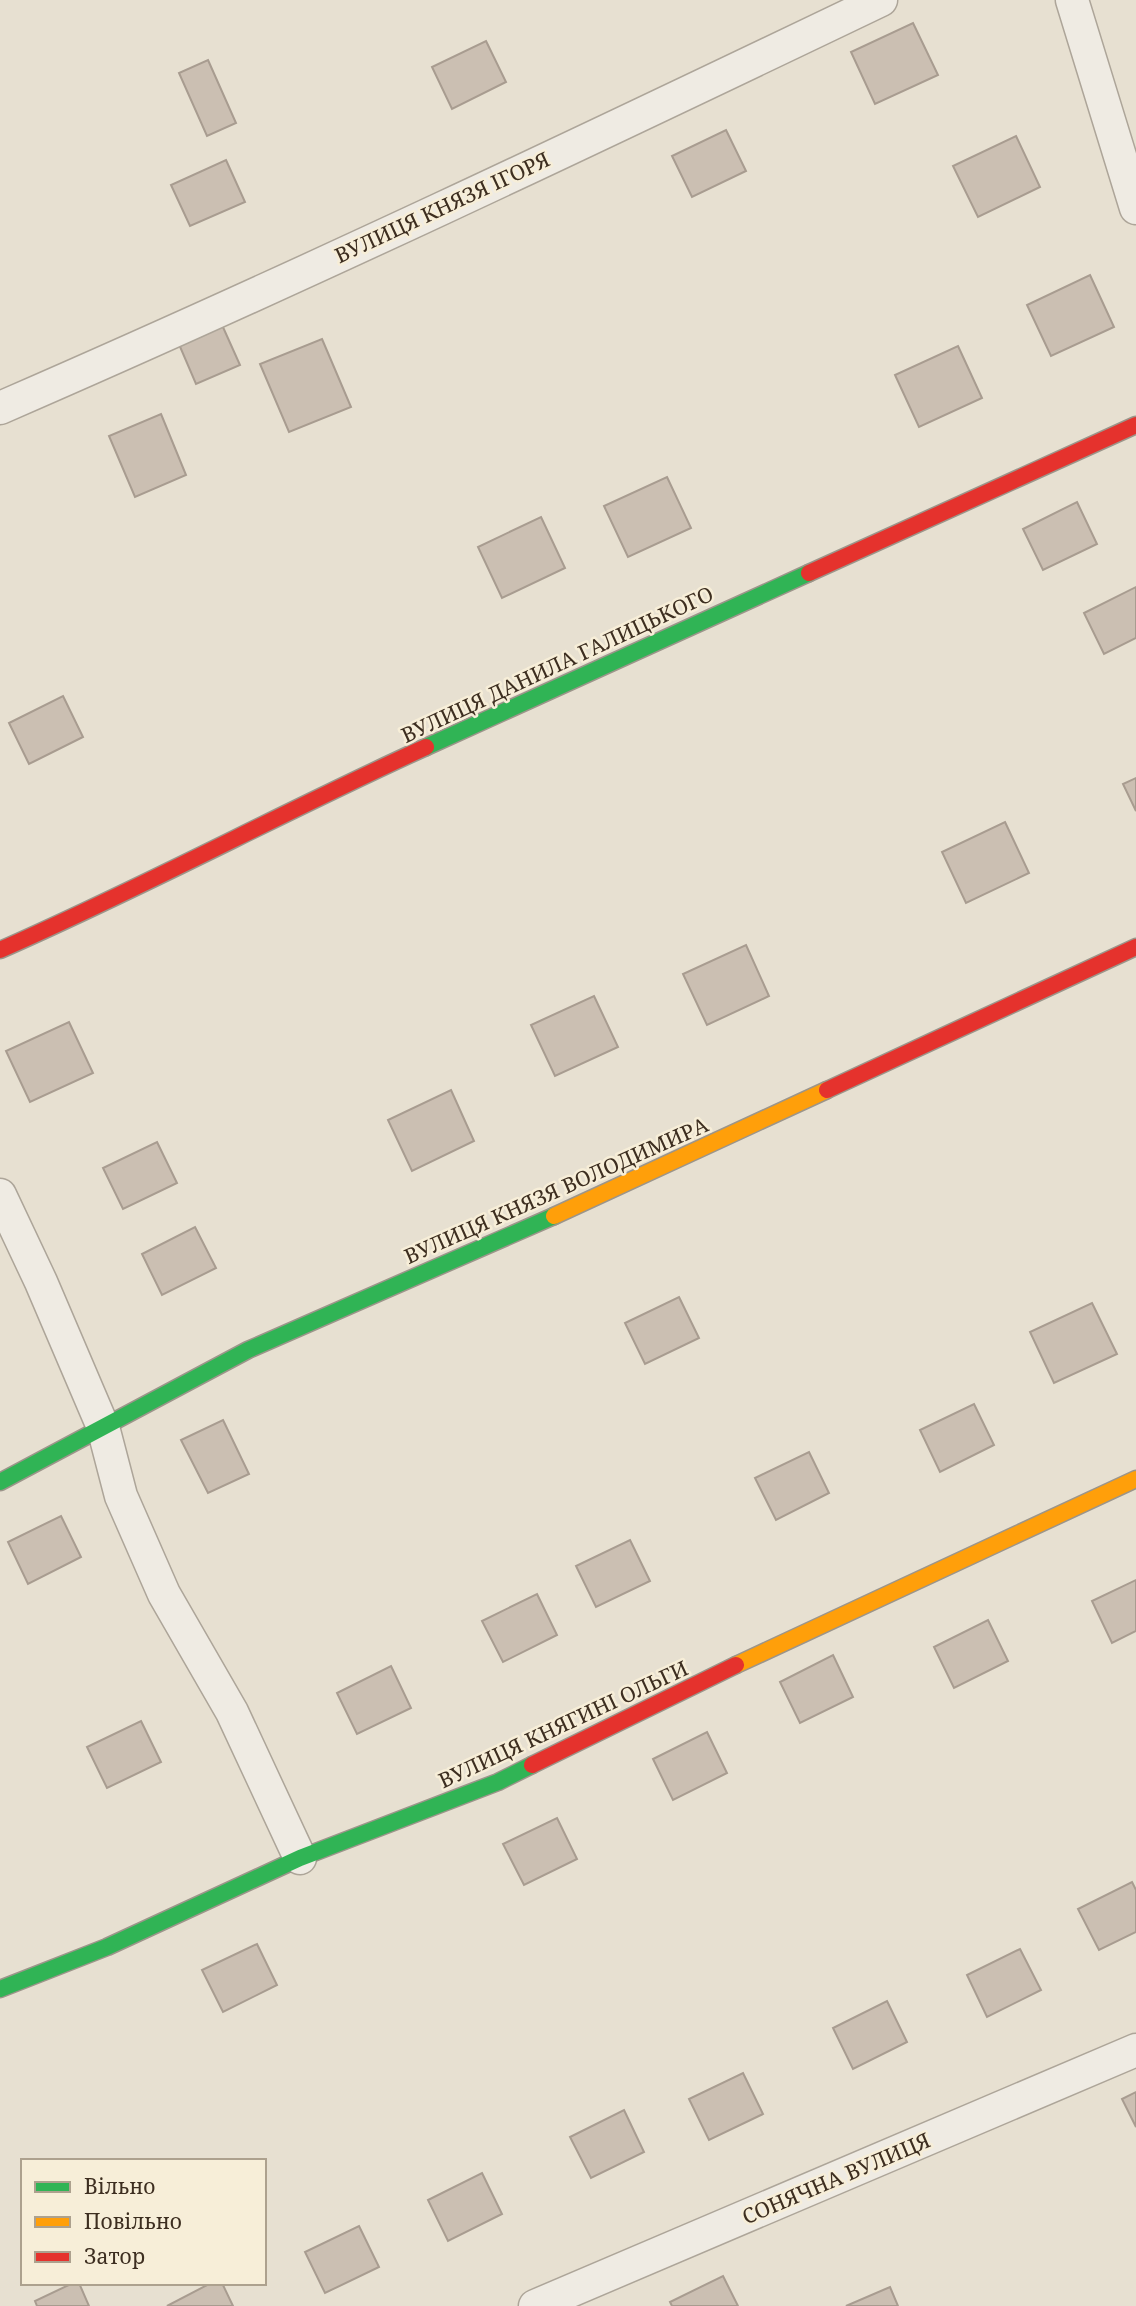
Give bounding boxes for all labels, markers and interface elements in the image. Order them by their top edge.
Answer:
street label: ВУЛИЦЯ КНЯЗЯ ІГОРЯ [330,145,554,269]
street label: ВУЛИЦЯ ДАНИЛА ГАЛИЦЬКОГО [396,579,718,749]
street label: ВУЛИЦЯ КНЯЗЯ ВОЛОДИМИРА [400,1110,713,1270]
street label: ВУЛИЦЯ КНЯГИНІ ОЛЬГИ [434,1654,692,1794]
street label: СОНЯЧНА ВУЛИЦЯ [738,2126,934,2230]
legend [21,2159,266,2285]
text: Вільно [84,2172,155,2200]
text: Повільно [84,2207,182,2235]
text: Затор [84,2242,145,2270]

